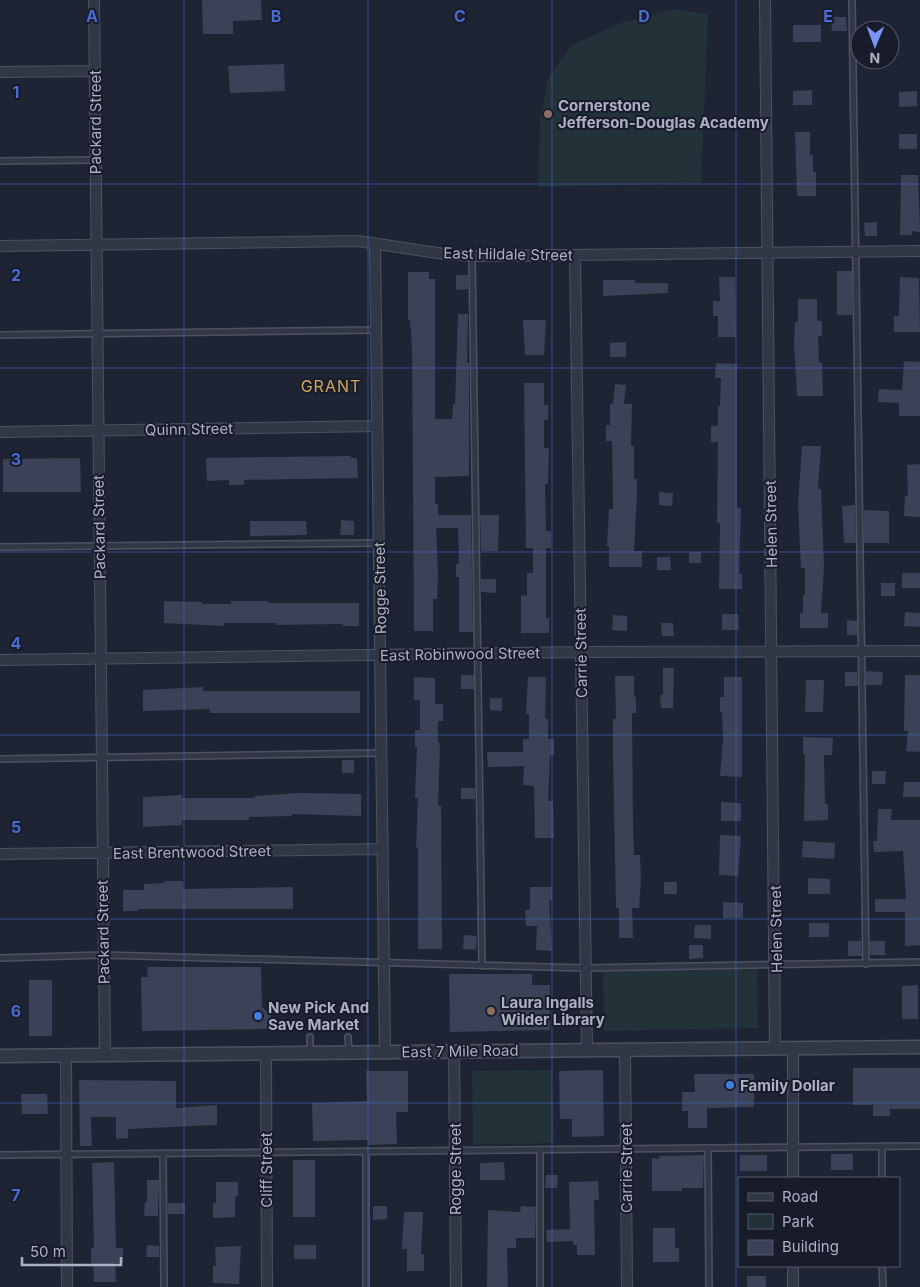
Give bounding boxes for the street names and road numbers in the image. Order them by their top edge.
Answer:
street label: Packard Street [86,70,105,174]
street label: East Hildale Street [443,243,573,265]
street label: Quinn Street [145,419,233,439]
street label: Packard Street [89,475,109,579]
street label: Helen Street [761,480,781,568]
street label: Rogge Street [370,542,390,634]
street label: Carrie Street [571,608,591,698]
street label: East Robinwood Street [380,643,540,665]
street label: East Brentwood Street [113,841,271,863]
street label: Packard Street [93,880,113,984]
street label: Helen Street [766,885,786,973]
street label: East 7 Mile Road [401,1040,519,1062]
street label: Rogge Street [446,1123,465,1215]
street label: Carrie Street [617,1123,636,1213]
street label: Cliff Street [257,1132,276,1208]

